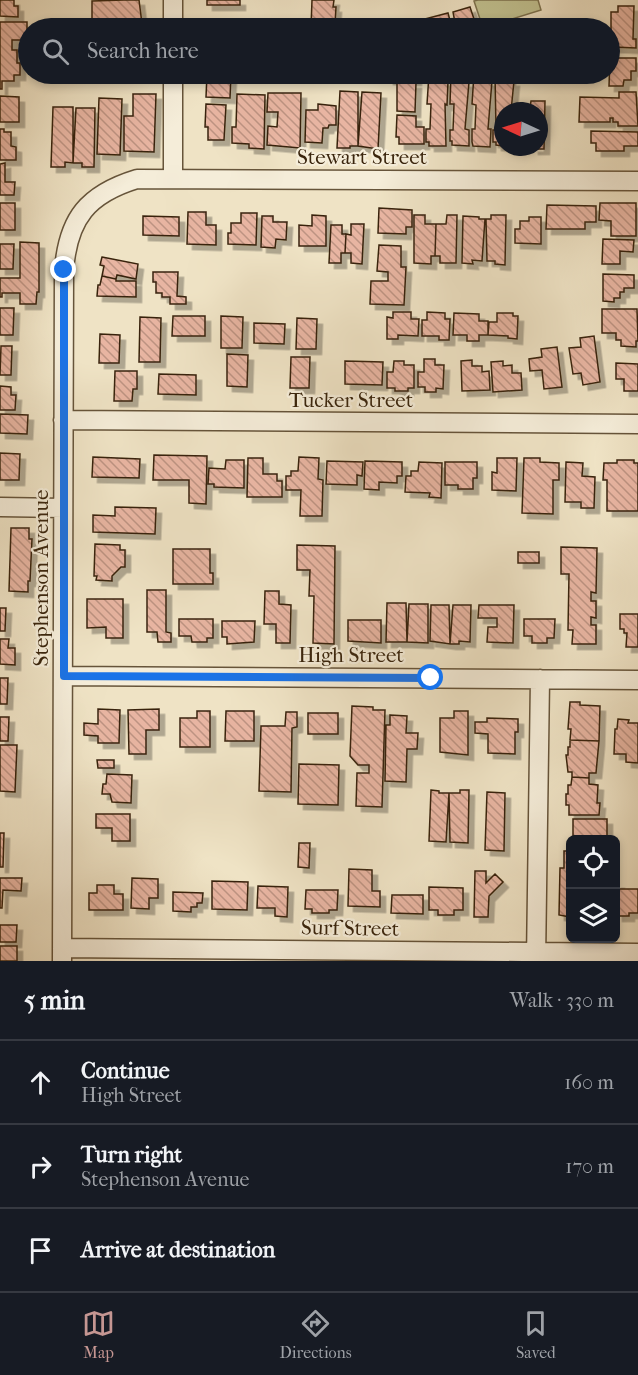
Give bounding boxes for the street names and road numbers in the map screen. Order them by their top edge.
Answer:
street label: Stewart Street [297,145,428,169]
street label: Tucker Street [289,388,414,412]
street label: Stephenson Avenue [29,490,53,666]
street label: High Street [298,643,404,667]
street label: Surf Street [301,915,400,941]

